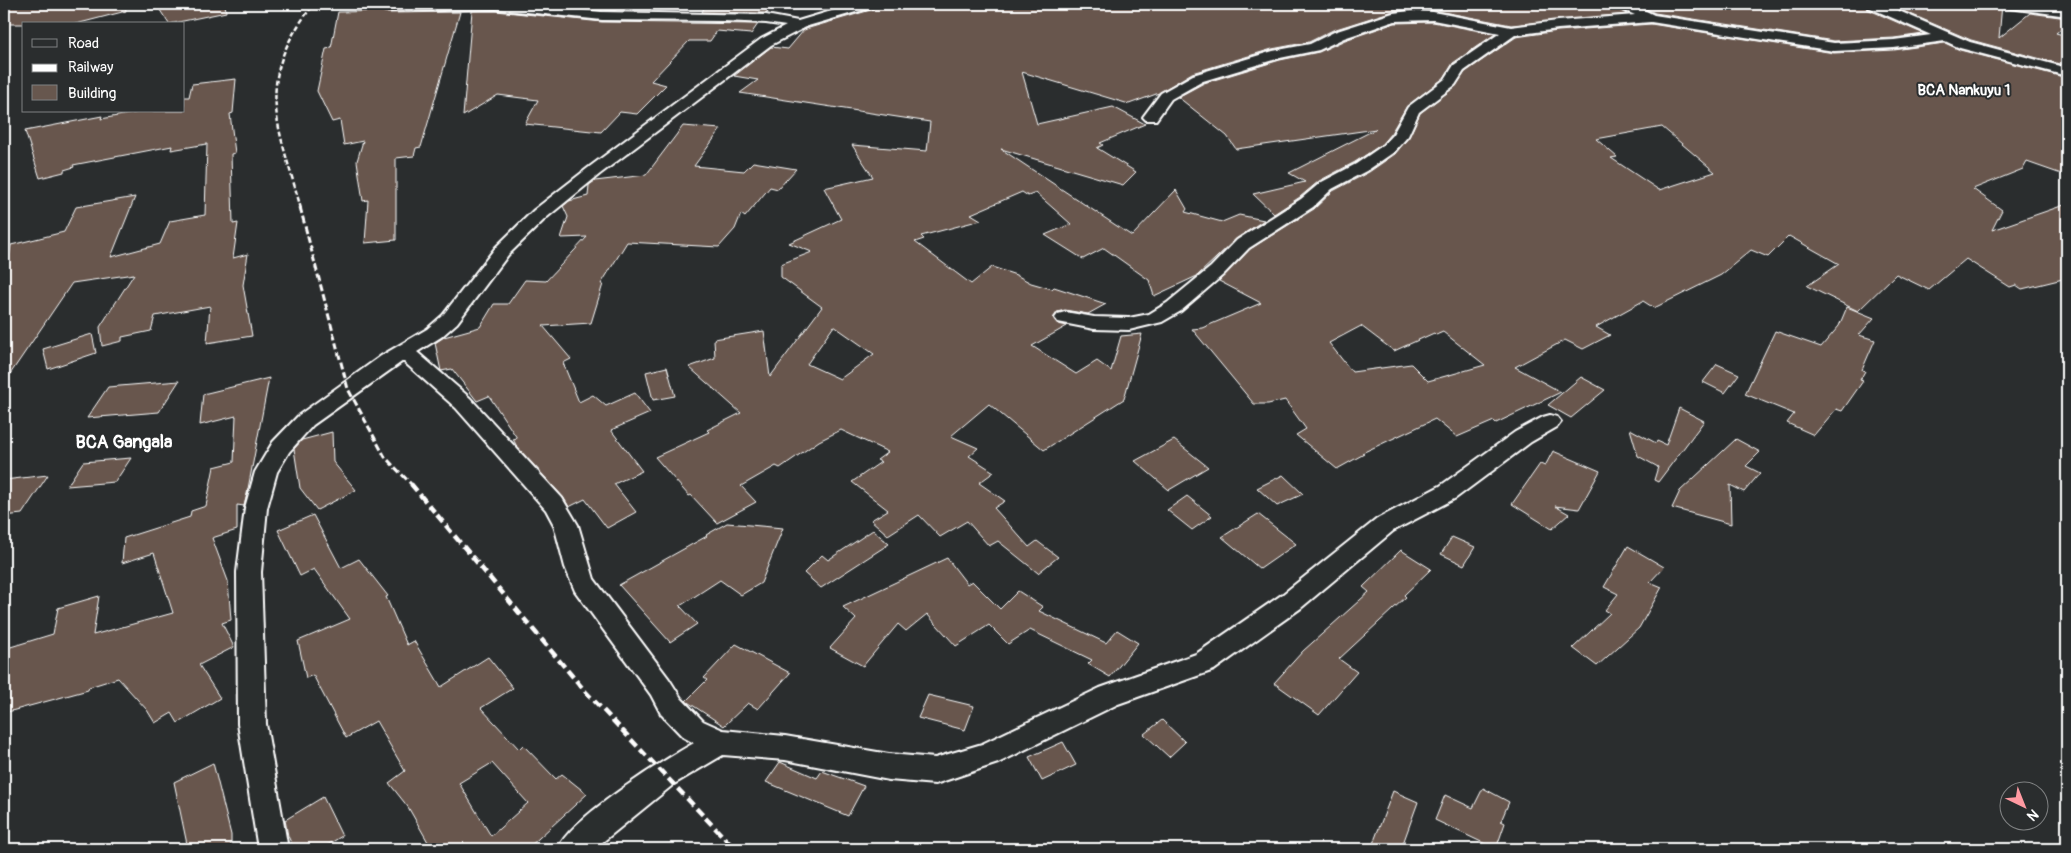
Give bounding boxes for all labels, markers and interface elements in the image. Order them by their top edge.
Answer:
legend [22,22,185,112]
text: Road [68,34,99,53]
text: Railway [68,58,114,77]
district label: BCA Nankuyu 1 [1918,81,2010,100]
text: Building [68,84,116,103]
district label: BCA Gangala [76,431,173,454]
north arrow [1998,780,2048,830]
text: N [2023,806,2042,825]

